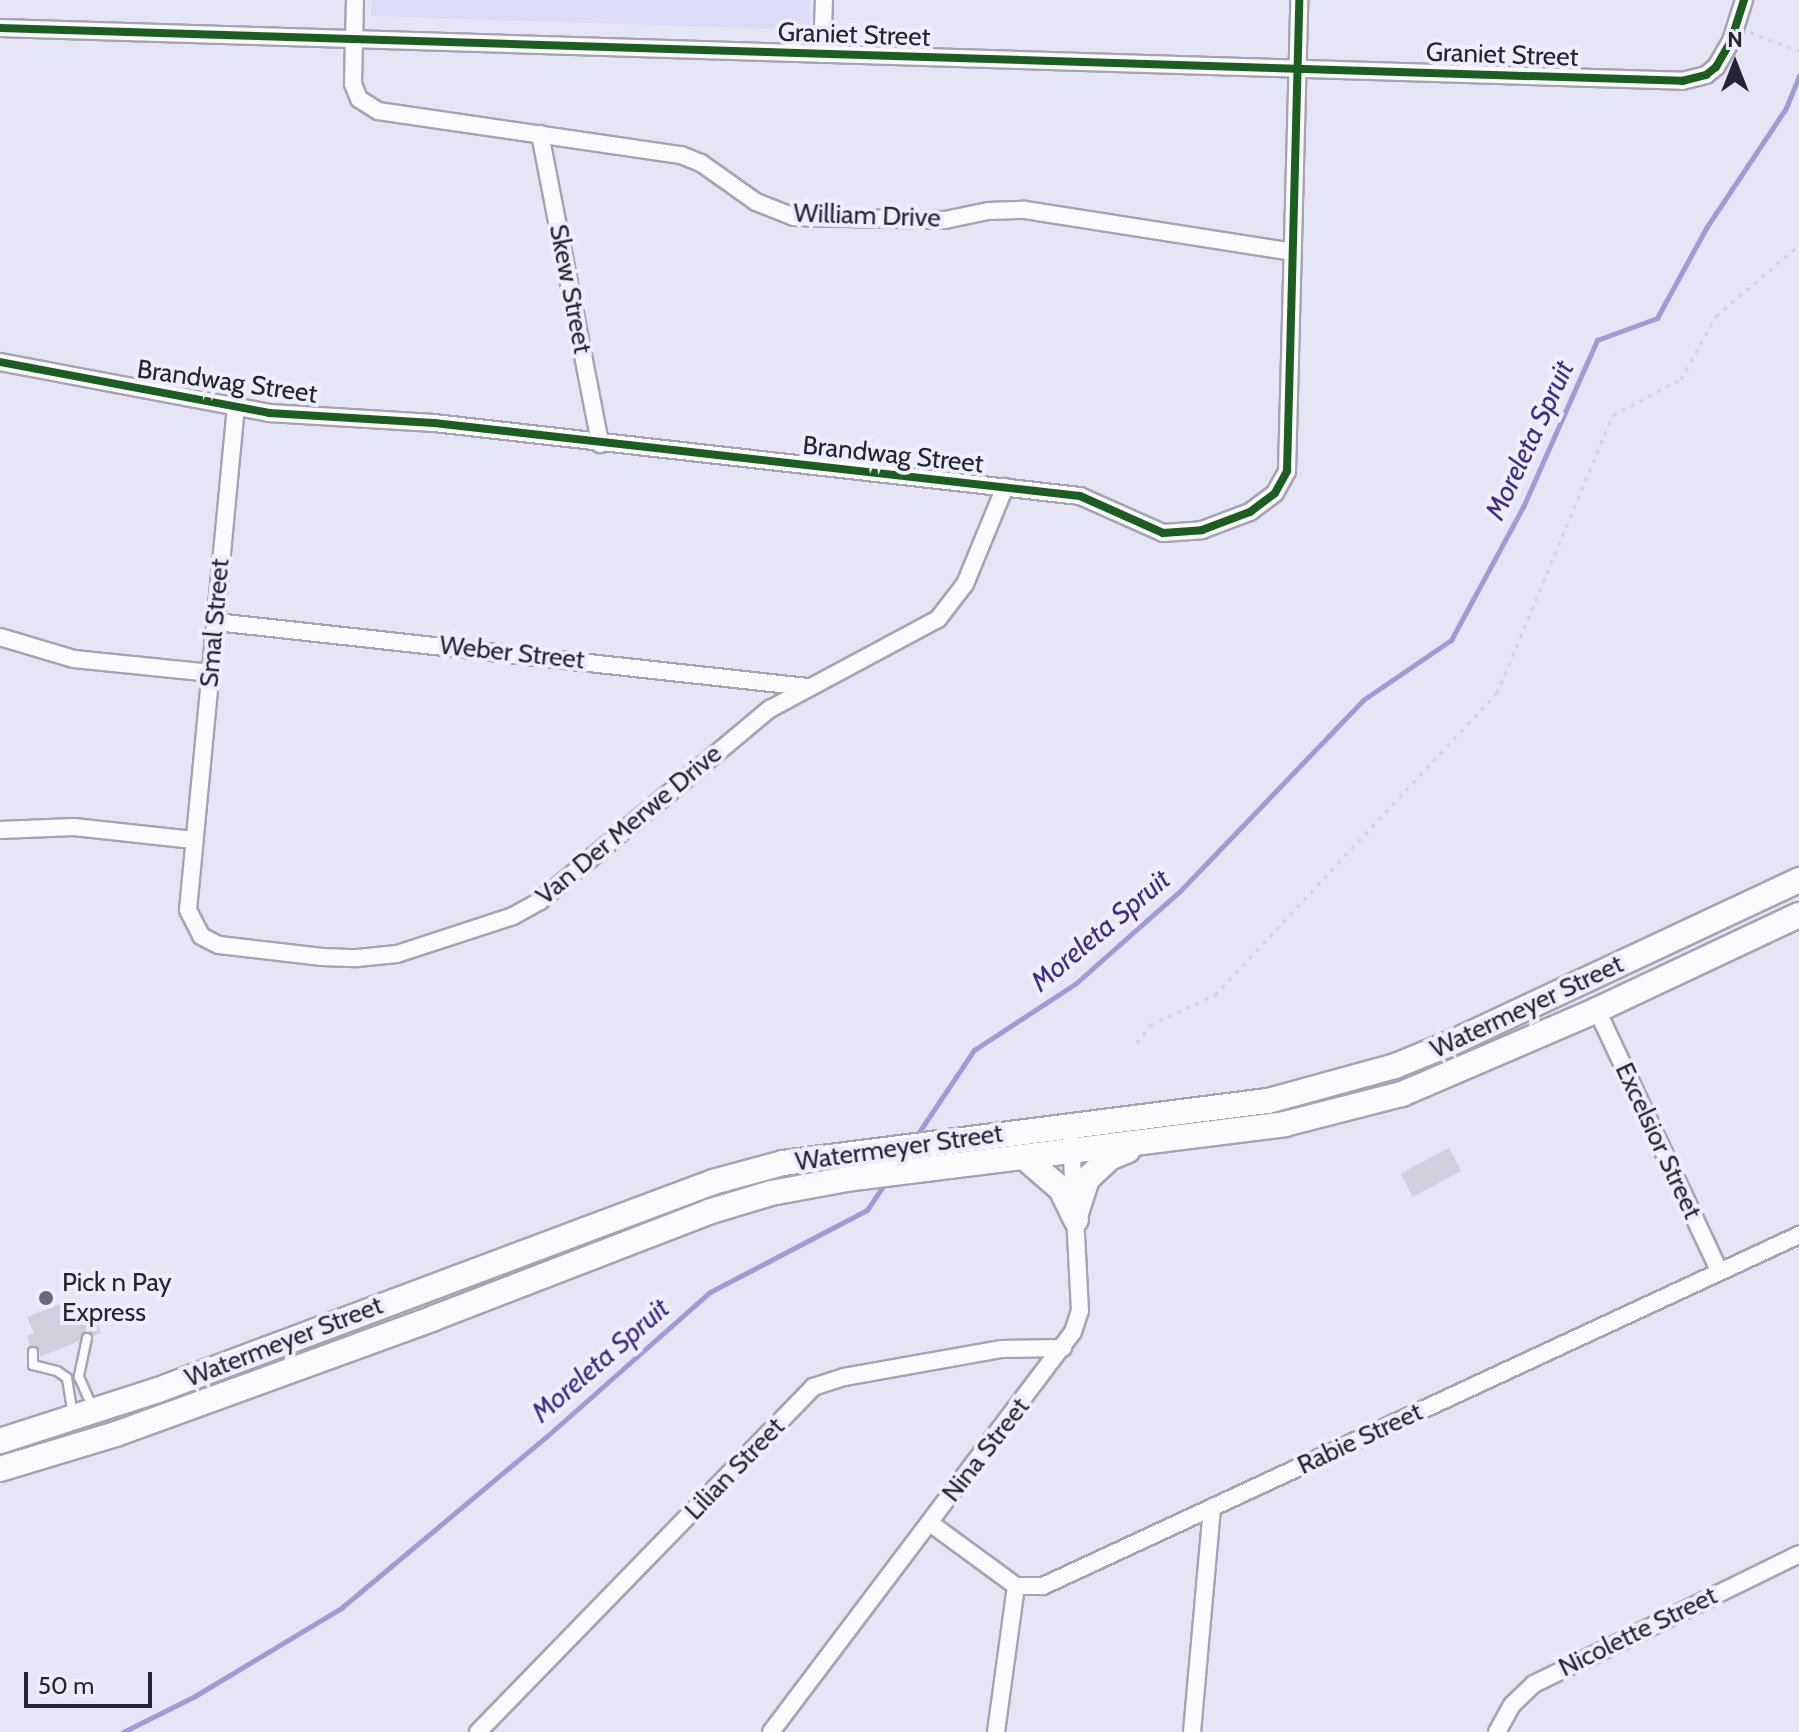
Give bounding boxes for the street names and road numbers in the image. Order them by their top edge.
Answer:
street label: Graniet Street [777,17,931,53]
street label: Graniet Street [1425,37,1579,73]
street label: William Drive [793,198,941,234]
street label: Skew Street [542,222,598,356]
street label: Brandwag Street [135,354,319,410]
street label: Brandwag Street [801,430,985,480]
street label: Smal Street [194,557,236,689]
street label: Weber Street [438,630,586,676]
street label: Van Der Merwe Drive [530,738,728,912]
street label: Watermeyer Street [1426,949,1628,1065]
street label: Excelsior Street [1608,1058,1708,1224]
street label: Watermeyer Street [793,1118,1005,1178]
street label: Watermeyer Street [181,1290,387,1394]
street label: Nina Street [936,1392,1036,1508]
street label: Rabie Street [1293,1397,1427,1481]
street label: Lilian Street [679,1411,791,1527]
street label: Nicolette Street [1554,1580,1722,1684]

